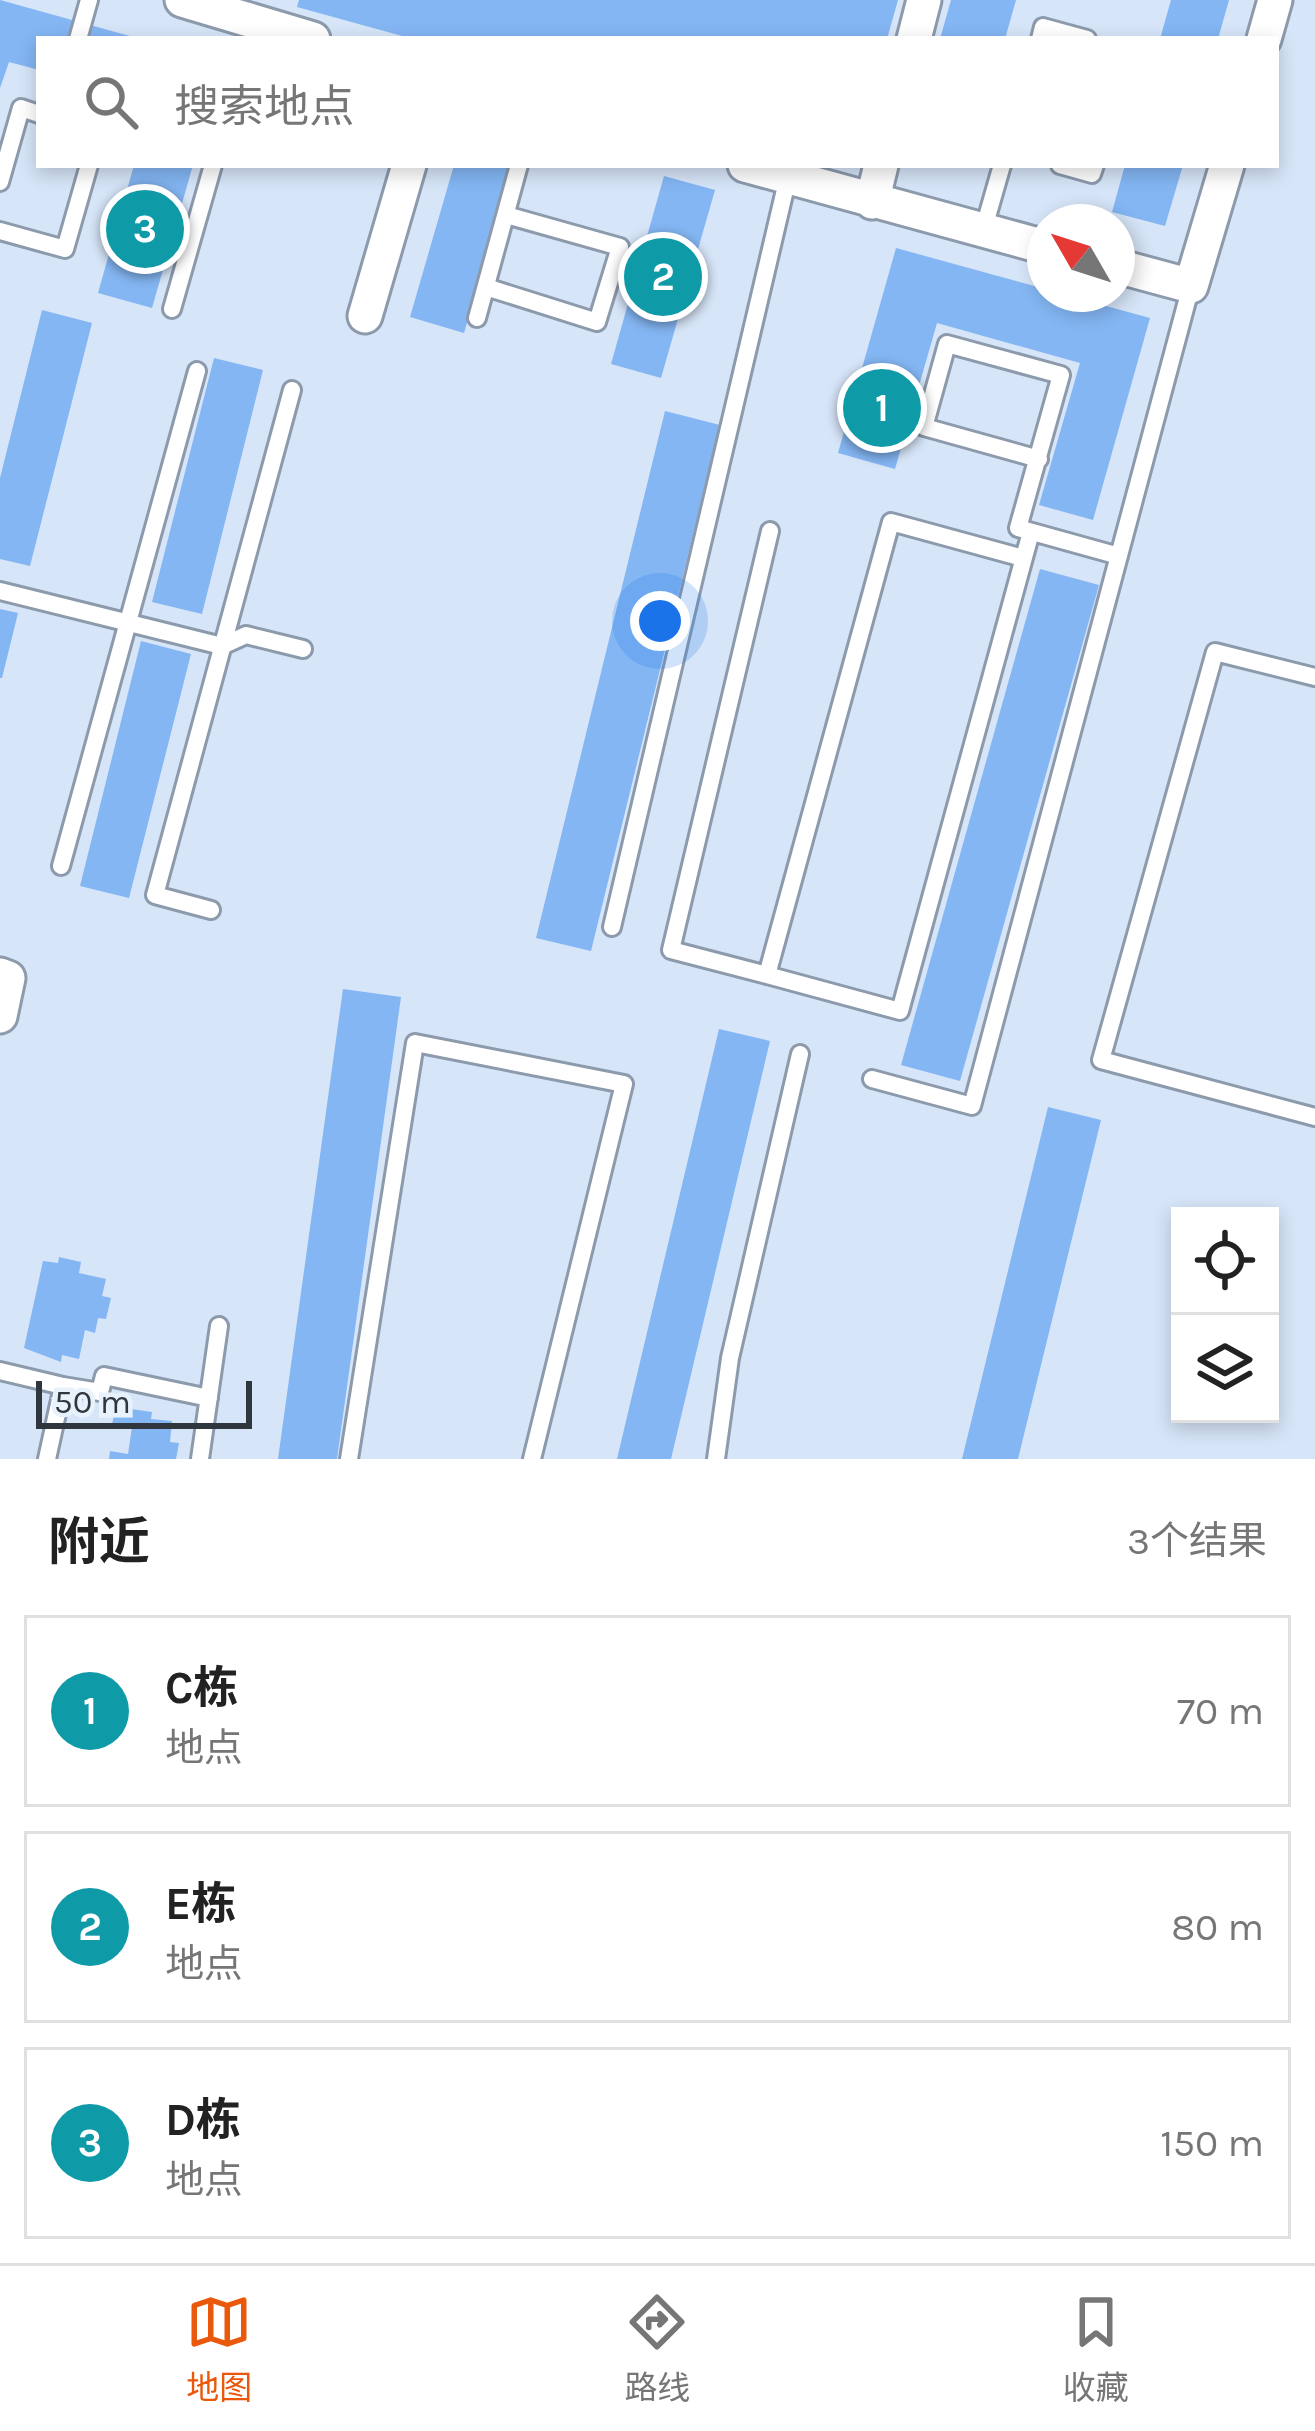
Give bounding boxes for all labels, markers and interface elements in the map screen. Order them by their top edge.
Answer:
search box [36,36,1279,168]
icon: search [78,69,144,135]
text: 搜索地点 [174,81,354,133]
pin: 3 [106,184,184,274]
north arrow [1027,204,1135,312]
pin: 2 [624,232,702,322]
pin: 1 [843,363,921,453]
your location [630,591,690,651]
map controls [1171,1207,1279,1423]
button: locate [1171,1207,1279,1315]
button: layers [1171,1315,1279,1423]
scale bar [36,1375,252,1428]
text: 50 m [54,1383,131,1421]
text: 附近 [48,1512,150,1572]
text: 3个结果 [1127,1518,1267,1564]
text: C栋 [165,1662,239,1714]
text: 1 [83,1688,97,1734]
text: 70 m [1177,1688,1264,1734]
text: 地点 [165,1725,243,1771]
text: E栋 [165,1878,236,1930]
text: 2 [78,1904,102,1950]
text: 80 m [1171,1904,1264,1950]
text: 地点 [165,1941,243,1987]
text: D栋 [165,2094,241,2146]
text: 3 [78,2120,102,2166]
text: 150 m [1160,2120,1264,2166]
text: 地点 [165,2157,243,2203]
tab: 地图 [186,2289,252,2409]
tab: 路线 [624,2289,690,2409]
tab: 收藏 [1063,2289,1129,2409]

